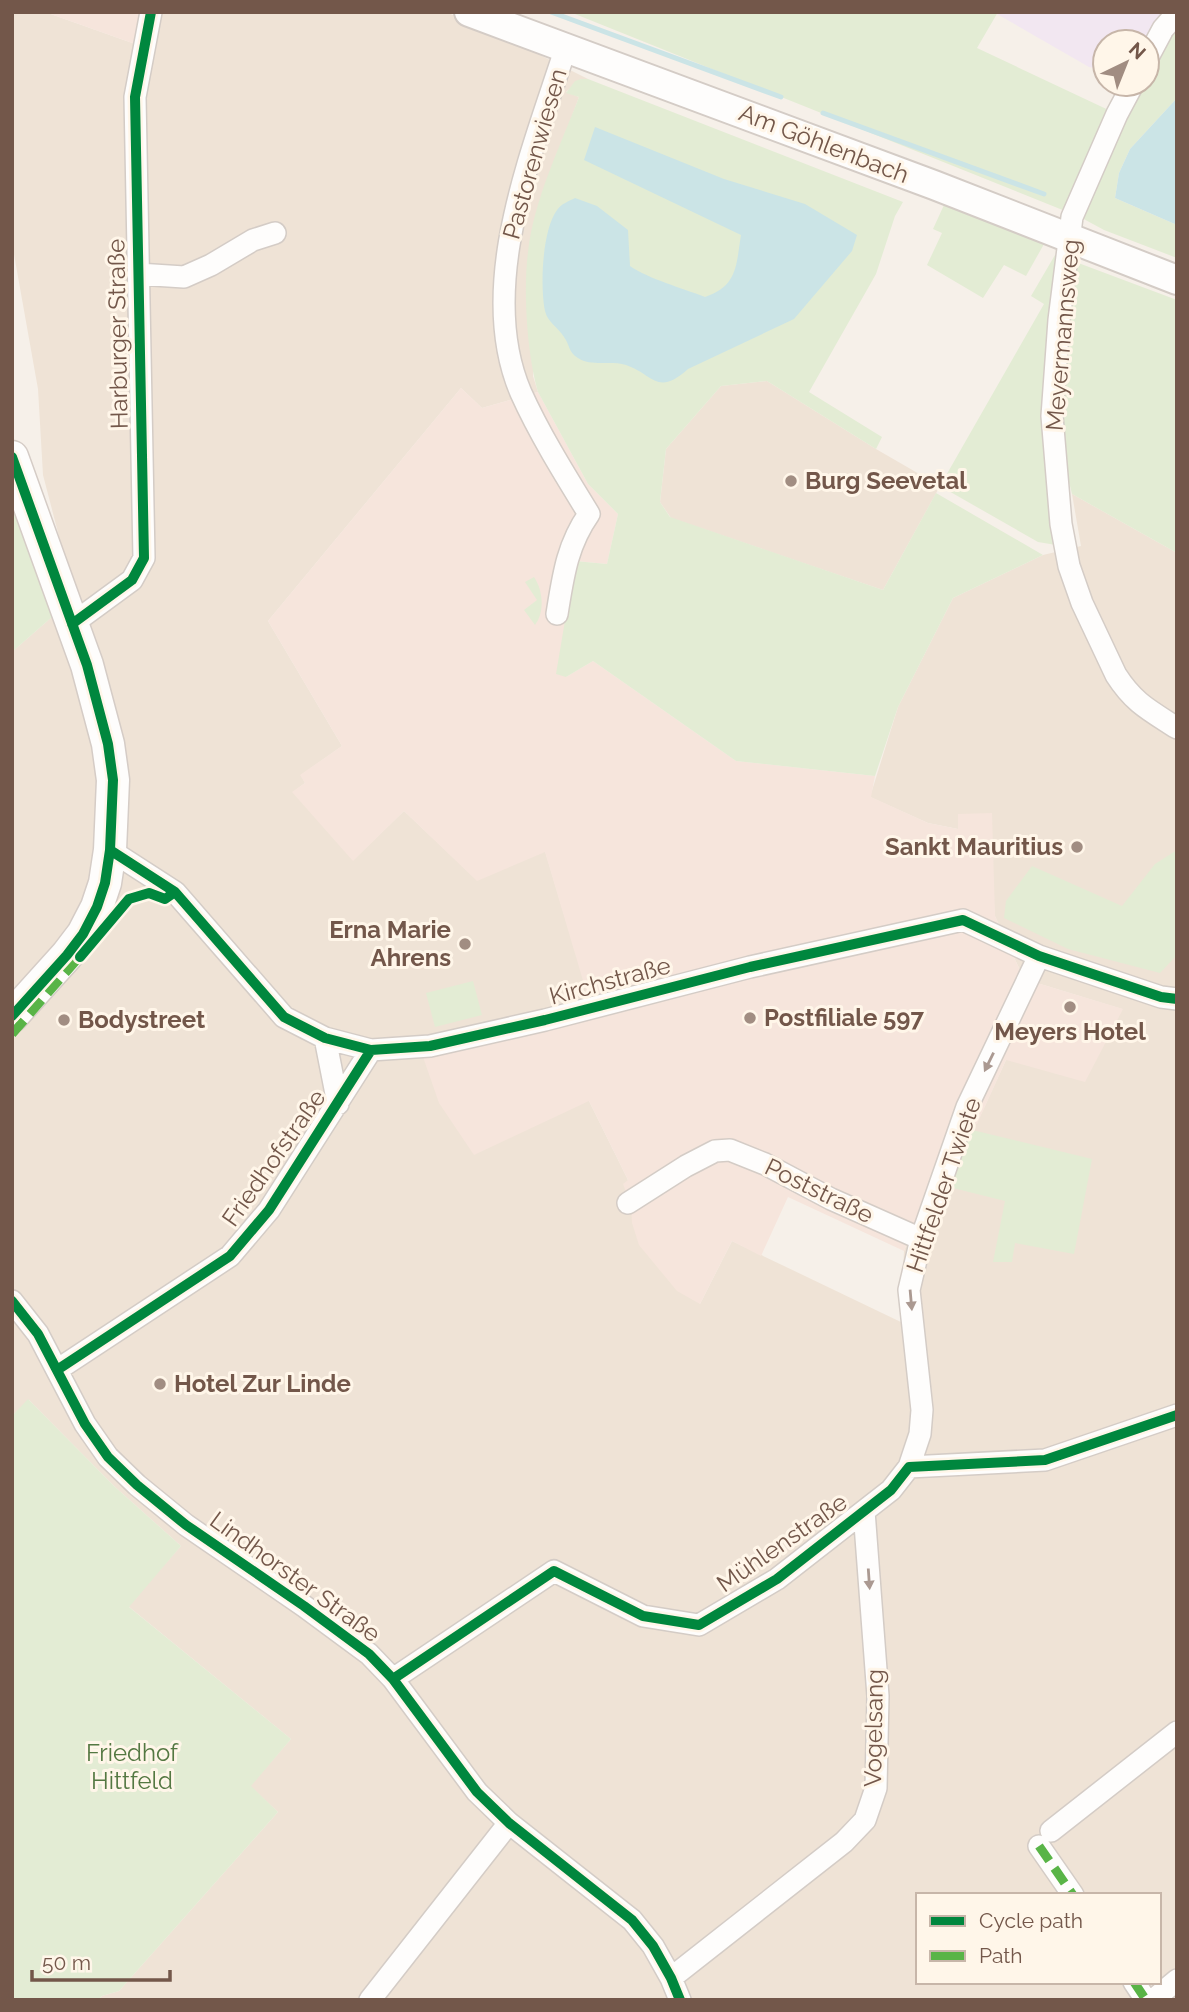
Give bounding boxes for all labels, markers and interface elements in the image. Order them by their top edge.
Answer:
north arrow [1091,28,1161,98]
text: N [1125,38,1150,64]
street label: Pastorenwiesen [496,65,573,242]
street label: Am Göhlenbach [735,98,913,189]
street label: Meyermannsweg [1040,238,1085,432]
street label: Harburger Straße [101,239,134,429]
place label: Burg Seevetal [805,466,967,495]
marker: Burg Seevetal [783,473,799,489]
place label: Sankt Mauritius [885,832,1063,861]
marker: Sankt Mauritius [1069,839,1085,855]
place label: Erna Marie Ahrens [329,915,451,972]
marker: Erna Marie Ahrens [457,936,473,952]
street label: Kirchstraße [546,950,674,1011]
marker: Meyers Hotel [1062,999,1078,1015]
place label: Postfiliale 597 [764,1003,925,1032]
place label: Bodystreet [78,1005,205,1034]
marker: Postfiliale 597 [742,1010,758,1026]
marker: Bodystreet [56,1012,72,1028]
place label: Meyers Hotel [994,1017,1146,1046]
one-way arrow [983,1052,994,1072]
street label: Friedhofstraße [216,1084,331,1232]
street label: Hittfelder Twiete [900,1094,987,1276]
street label: Poststraße [760,1152,878,1229]
one-way arrow [906,1289,917,1311]
place label: Hotel Zur Linde [174,1369,351,1398]
marker: Hotel Zur Linde [152,1376,168,1392]
street label: Mühlenstraße [711,1487,852,1598]
street label: Lindhorster Straße [204,1505,386,1648]
one-way arrow [864,1568,875,1590]
street label: Vogelsang [858,1669,889,1787]
park label: Friedhof Hittfeld [86,1738,179,1795]
legend [916,1893,1161,1984]
text: Cycle path [979,1908,1083,1933]
scale bar [32,1938,170,1982]
text: Path [979,1943,1023,1968]
text: 50 m [42,1950,91,1975]

